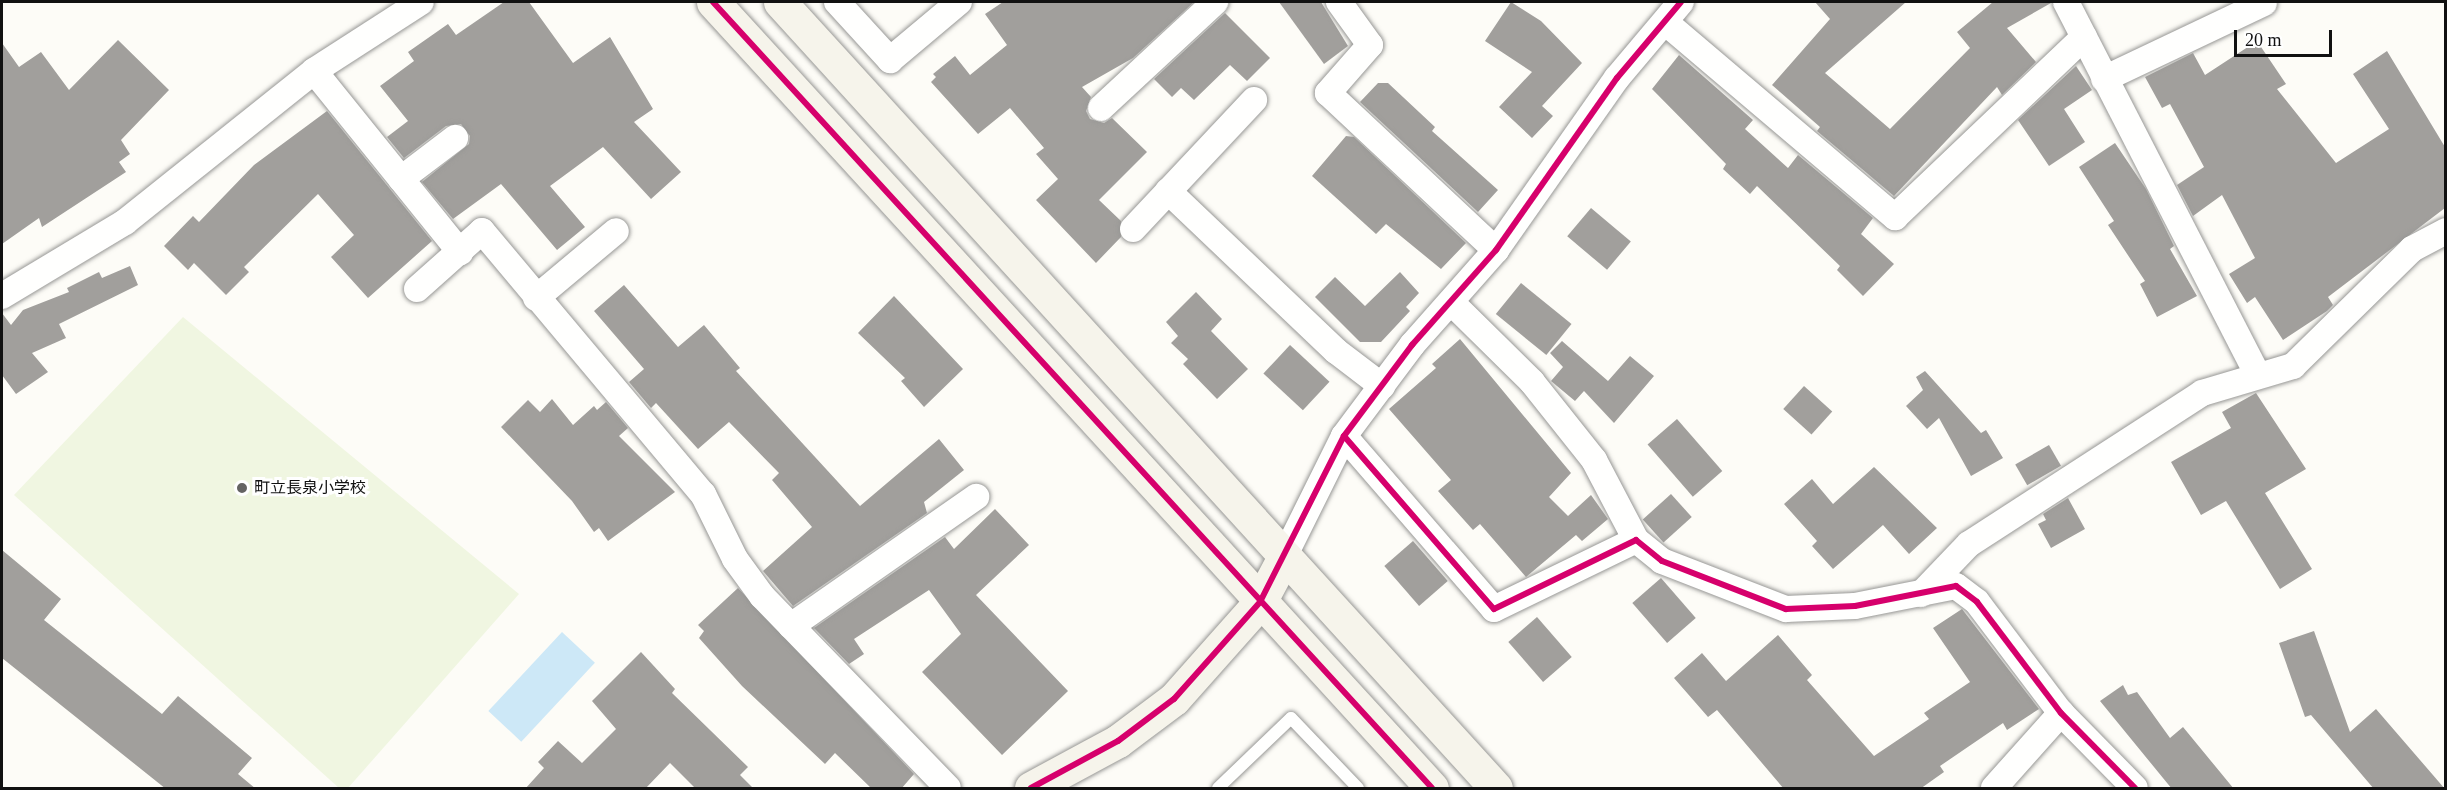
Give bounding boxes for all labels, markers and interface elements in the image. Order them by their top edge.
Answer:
scale bar [2237,18,2334,56]
text: 20 m [2245,30,2282,50]
place label: 町立長泉小学校 [254,478,366,498]
marker: 町立長泉小学校 [235,481,249,495]

